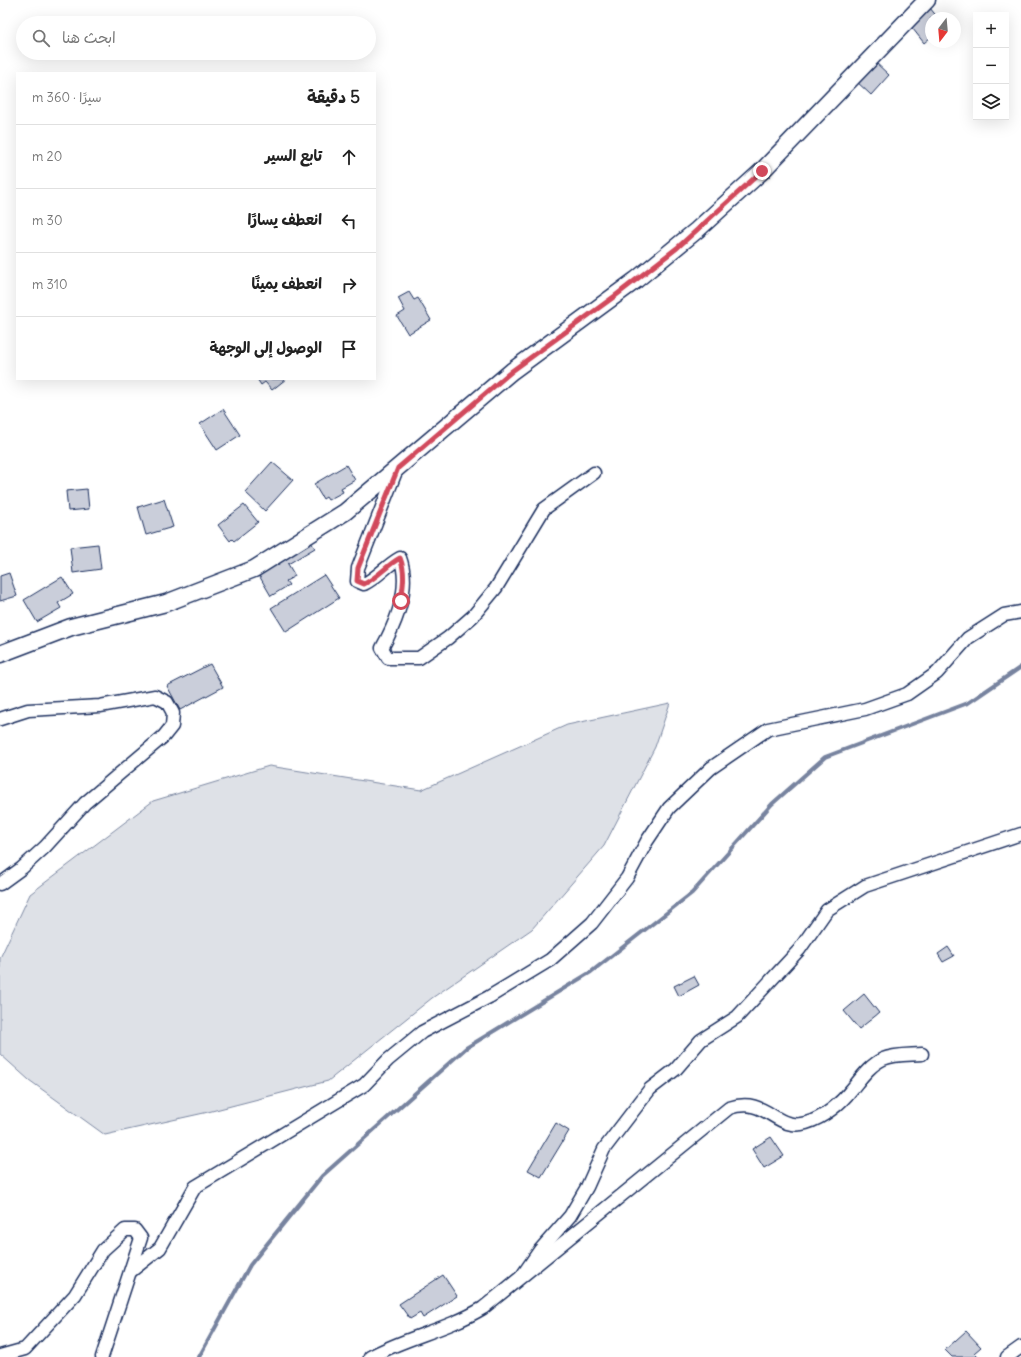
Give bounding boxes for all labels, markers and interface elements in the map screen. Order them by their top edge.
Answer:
north arrow [925,12,961,48]
map controls [973,12,1009,120]
button: + [973,12,1009,48]
search box [16,16,376,60]
icon: search [30,27,52,49]
text: ابحث هنا [62,28,116,47]
button: − [973,48,1009,84]
button: layers [973,84,1009,120]
text: 5 دقيقة [307,86,360,108]
text: سيرًا · 360 m [32,89,102,106]
text: تابع السير [265,146,322,165]
icon: ahead [338,146,360,168]
text: 20 m [32,148,62,165]
route end [753,162,771,180]
text: انعطف يسارًا [248,210,322,229]
icon: left [338,210,360,232]
text: 30 m [32,212,62,229]
text: انعطف يمينًا [251,274,322,293]
icon: right [338,274,360,296]
text: 310 m [32,276,67,293]
text: الوصول إلى الوجهة [209,338,322,357]
icon: arrive [338,338,360,360]
route start [392,592,410,610]

